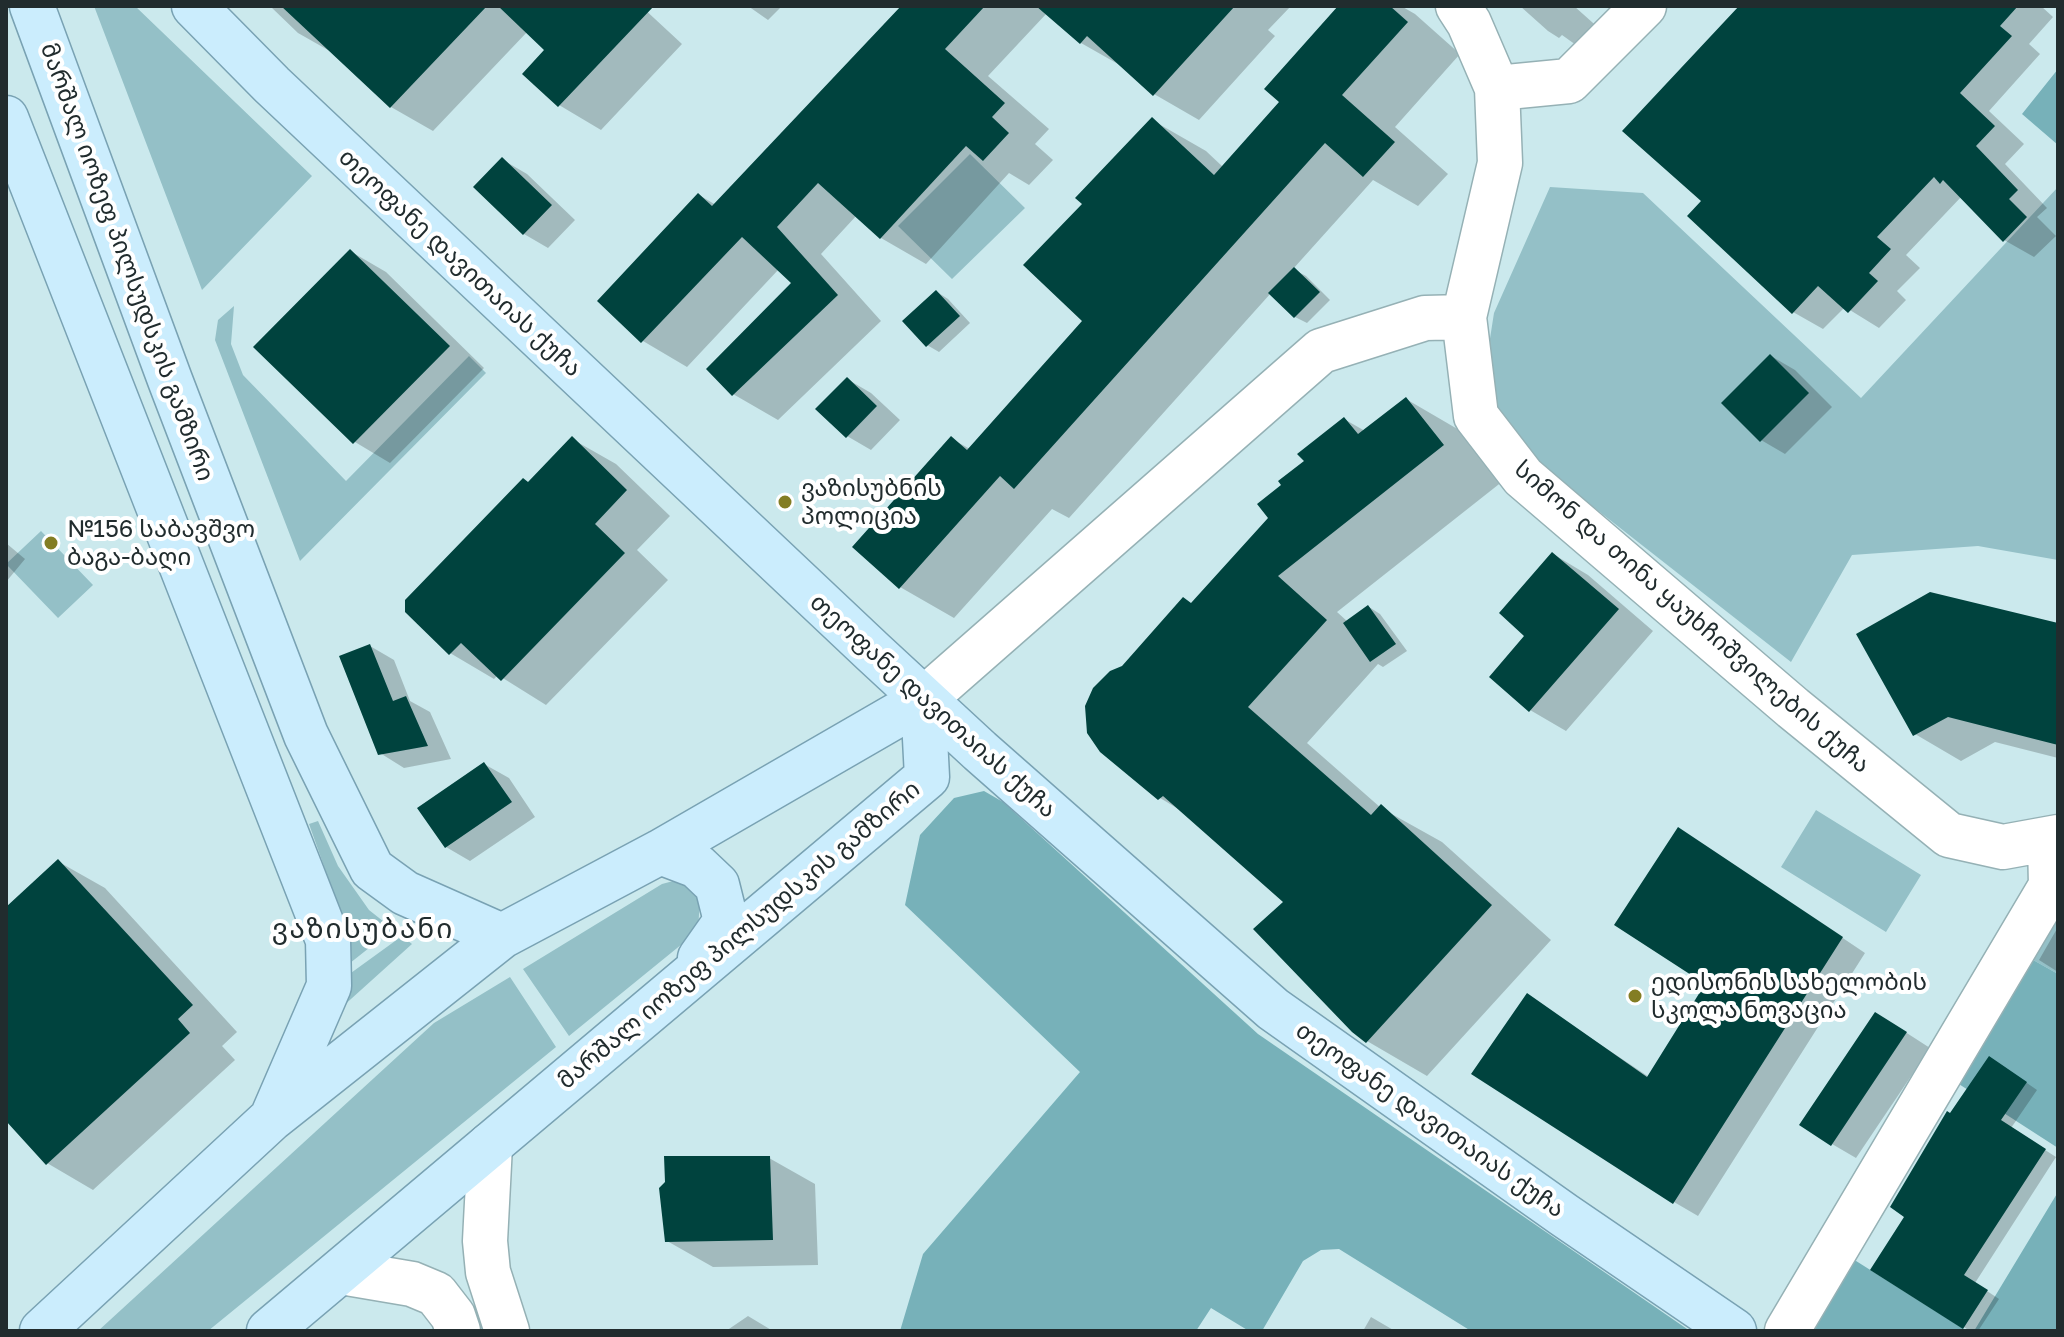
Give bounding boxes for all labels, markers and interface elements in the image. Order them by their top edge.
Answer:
street label: მარშალ იოზეფ პილსუდსკის გამზირი [34,39,220,485]
street label: თეოფანე დავითაიას ქუჩა [333,143,587,383]
street label: სიმონ და თინა ყაუხჩიშვილების ქუჩა [1508,455,1876,779]
place label: ვაზისუბნის პოლიცია [801,474,942,530]
marker: ვაზისუბნის პოლიცია [776,493,794,511]
place label: №156 საბავშვო ბაგა-ბაღი [67,515,255,571]
marker: №156 საბავშვო ბაგა-ბაღი [42,534,60,552]
street label: თეოფანე დავითაიას ქუჩა [804,588,1062,824]
street label: მარშალ იოზეფ პილსუდსკის გამზირი [552,775,926,1095]
district label: ვაზისუბანი [272,912,454,946]
place label: ედისონის სახელობის სკოლა ნოვაცია [1651,968,1927,1024]
marker: ედისონის სახელობის სკოლა ნოვაცია [1626,987,1644,1005]
street label: თეოფანე დავითაიას ქუჩა [1290,1016,1570,1224]

